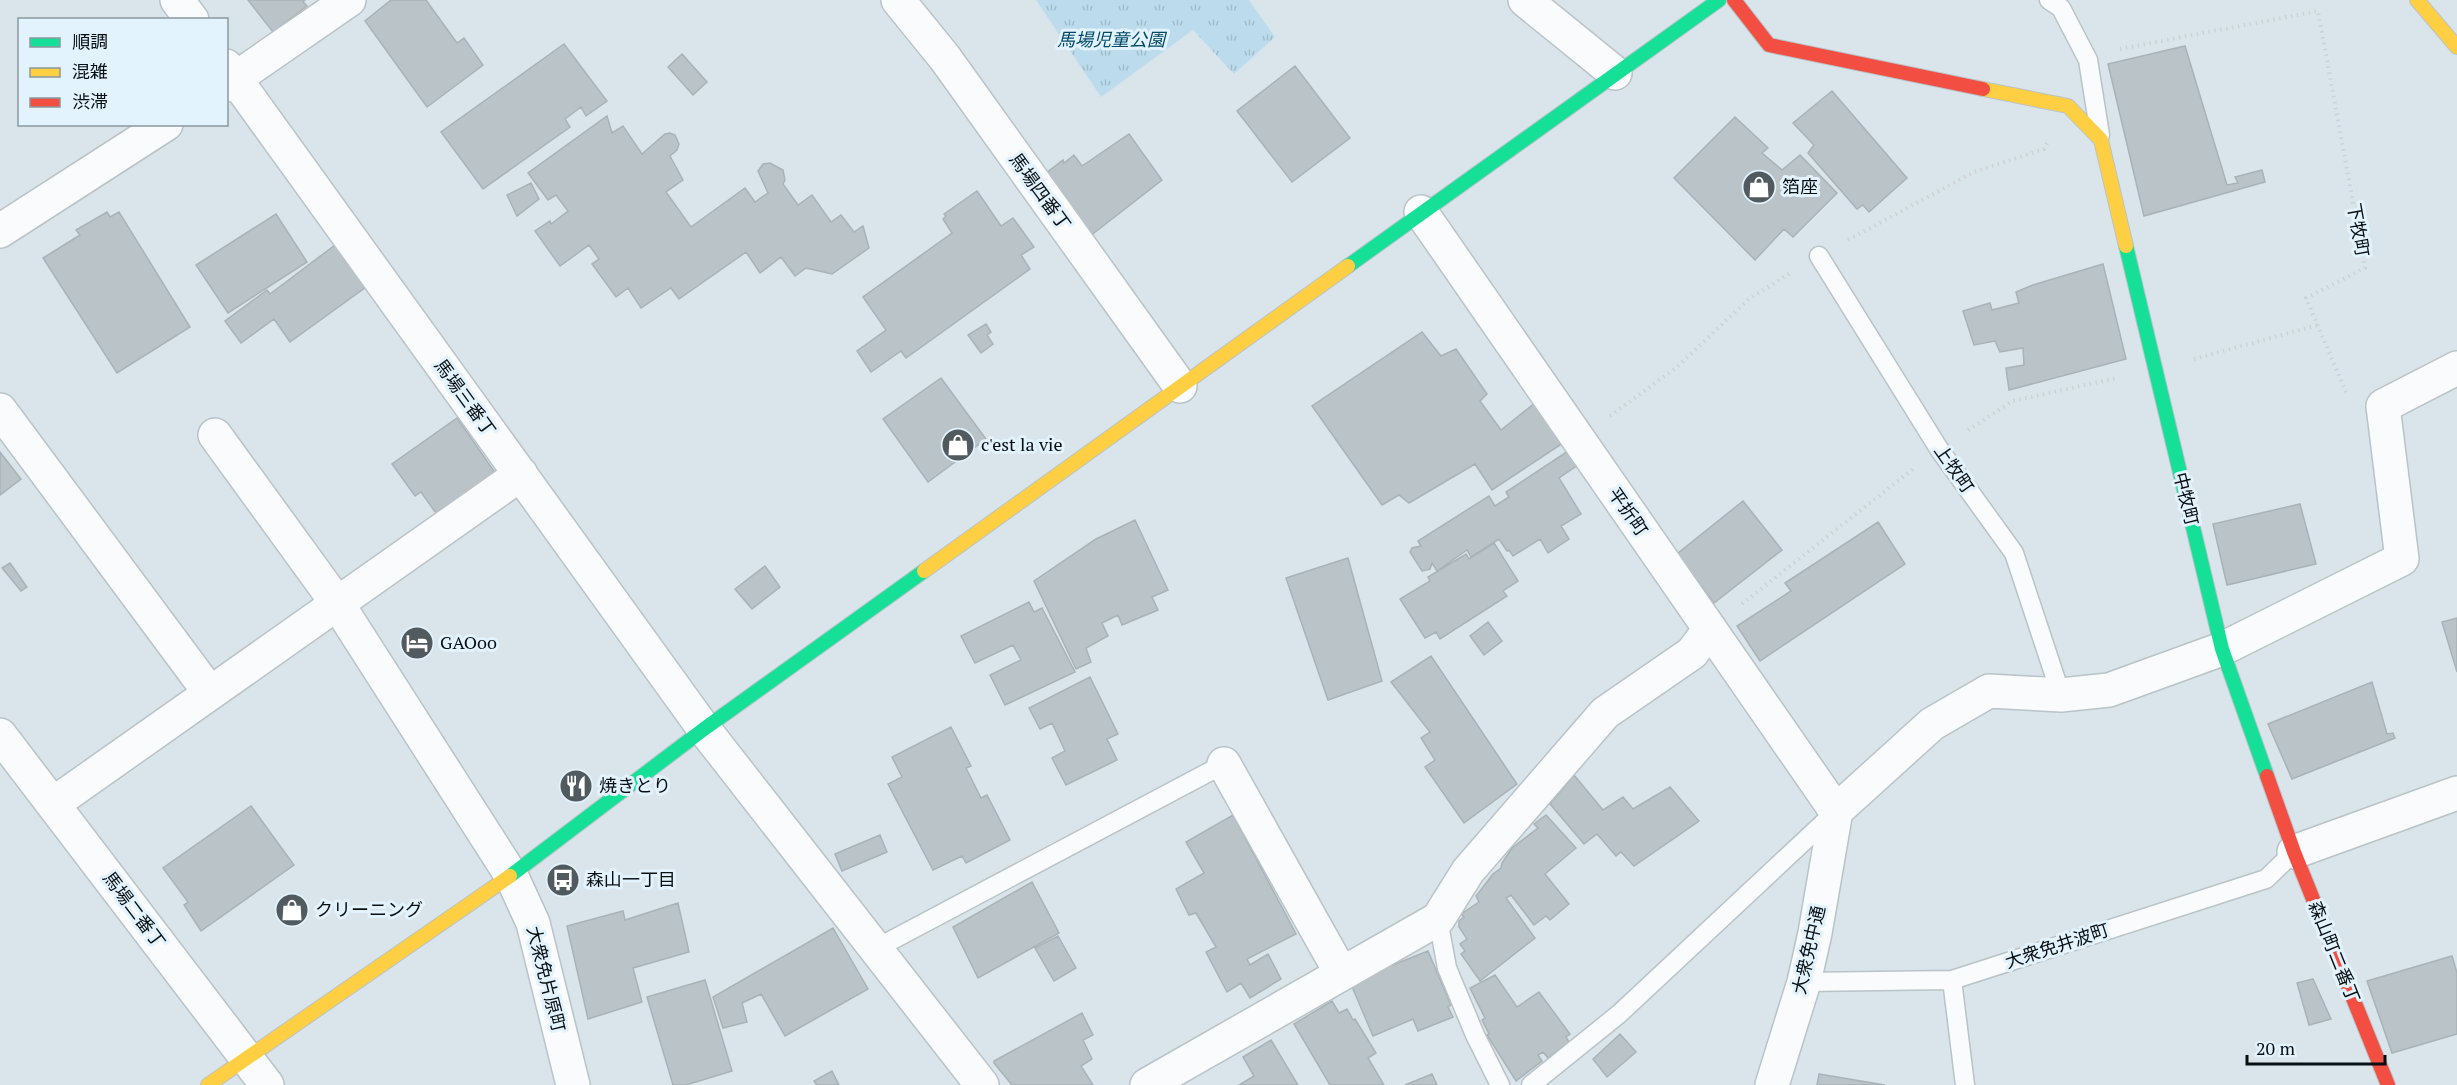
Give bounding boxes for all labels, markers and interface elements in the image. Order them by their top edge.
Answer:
legend [18,18,228,126]
park label: 馬場児童公園 [1057,27,1168,51]
text: 順調 [72,29,108,53]
text: 混雑 [72,59,108,83]
text: 渋滞 [72,89,108,113]
street label: 馬場四番丁 [1005,148,1077,235]
shop icon: 箔座 [1741,169,1777,205]
place label: 箔座 [1782,174,1818,198]
street label: 下牧町 [2342,201,2375,258]
street label: 馬場三番丁 [430,354,502,441]
shop icon: c'est la vie [940,427,976,463]
place label: c'est la vie [981,432,1063,456]
street label: 上牧町 [1930,439,1980,497]
street label: 中牧町 [2169,470,2205,528]
street label: 平折町 [1604,482,1654,540]
hotel icon: GAOoo [399,625,435,661]
place label: GAOoo [440,630,497,654]
restaurant icon: 焼きとり [558,768,594,804]
place label: 焼きとり [599,773,671,797]
bus stop icon: 森山一丁目 [545,862,581,898]
street label: 馬場二番丁 [98,866,171,953]
place label: 森山一丁目 [586,867,676,891]
shop icon: クリーニング [274,892,310,928]
place label: クリーニング [315,897,423,921]
street label: 森山町二番丁 [2304,897,2366,1006]
street label: 大衆免中通 [1786,903,1830,996]
street label: 大衆免井波町 [2002,917,2112,973]
street label: 大衆免片原町 [522,923,572,1034]
scale bar [2247,1028,2385,1066]
text: 20 m [2256,1036,2296,1060]

